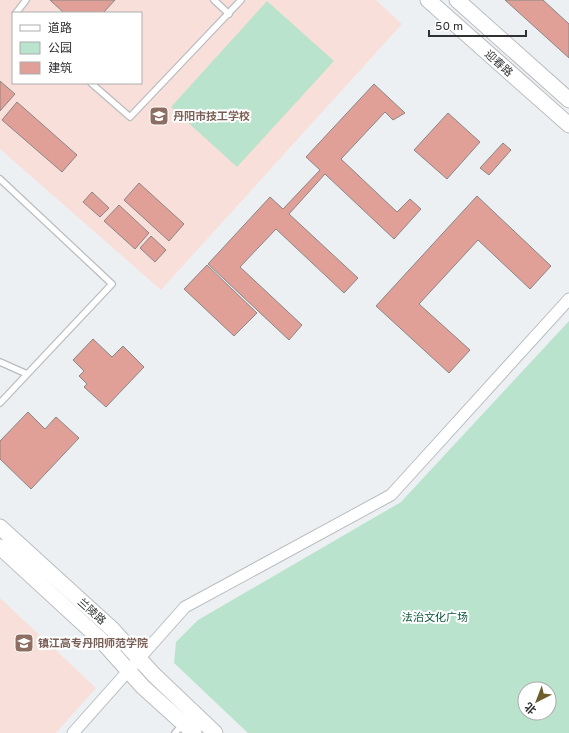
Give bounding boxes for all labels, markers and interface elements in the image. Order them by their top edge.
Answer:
legend [12,12,142,84]
scale bar [429,12,526,38]
text: 50 m [435,19,463,35]
text: 道路 [48,21,72,37]
text: 公园 [48,41,72,57]
street label: 迎春路 [481,48,515,80]
text: 建筑 [48,61,72,77]
school or university icon: 丹阳市技工学校 [148,105,170,127]
place label: 丹阳市技工学校 [173,110,250,124]
street label: 兰陵路 [74,596,108,628]
park label: 法治文化广场 [402,611,468,625]
school or university icon: 镇江高专丹阳师范学院 [13,632,35,654]
place label: 镇江高专丹阳师范学院 [38,637,148,651]
north arrow [517,681,557,721]
text: 北 [522,699,540,717]

